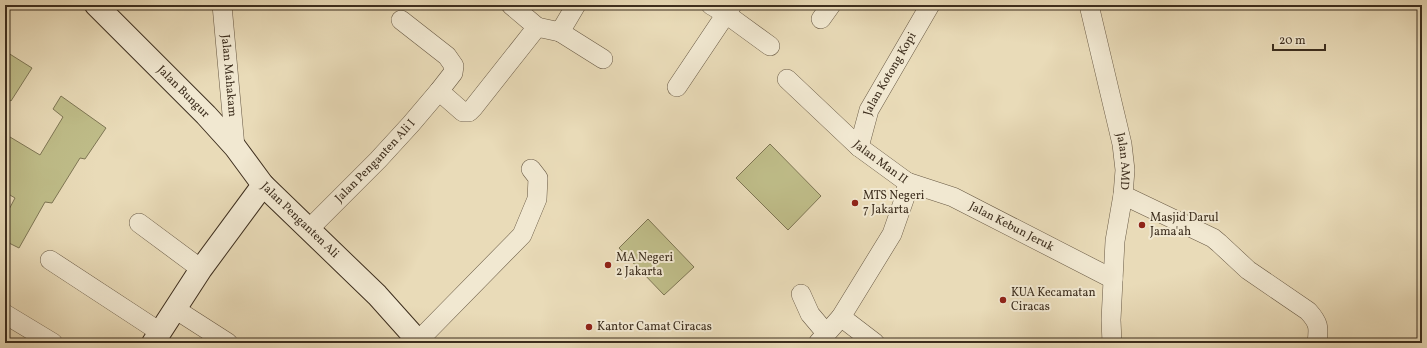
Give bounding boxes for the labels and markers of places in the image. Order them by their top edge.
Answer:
place label: MTS Negeri 7 Jakarta [863,188,925,218]
marker: MTS Negeri 7 Jakarta [850,198,860,208]
place label: Masjid Darul Jama'ah [1150,210,1219,240]
marker: Masjid Darul Jama'ah [1137,220,1147,230]
place label: MA Negeri 2 Jakarta [616,250,673,280]
marker: MA Negeri 2 Jakarta [603,260,613,270]
place label: KUA Kecamatan Ciracas [1011,285,1096,315]
marker: KUA Kecamatan Ciracas [998,295,1008,305]
place label: Kantor Camat Ciracas [597,319,712,335]
marker: Kantor Camat Ciracas [584,322,594,332]

